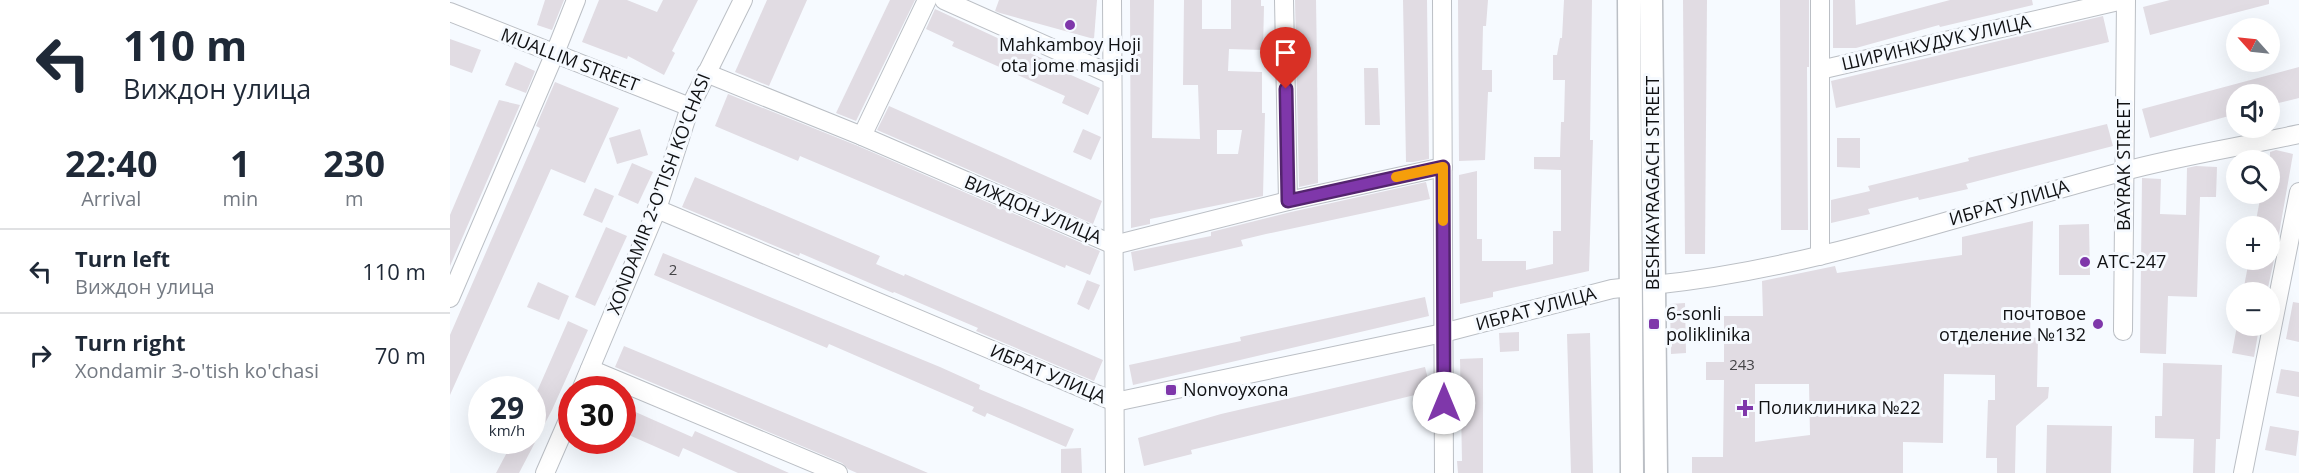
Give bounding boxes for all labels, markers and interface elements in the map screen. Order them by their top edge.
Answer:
street label: ШИРИНКУДУК УЛИЦА [1839,8,2033,75]
text: 110 m [123,16,247,73]
marker: Mahkamboy Hoji ota jome masjidi [1063,18,1077,32]
north arrow [2226,18,2280,72]
map controls [2226,18,2280,336]
street label: MUALLIM STREET [498,22,643,96]
icon: left [24,24,102,102]
pin [1260,27,1311,89]
place label: Mahkamboy Hoji ota jome masjidi [999,32,1141,77]
icon: arrive [1269,36,1302,69]
text: Виждон улица [123,70,311,107]
street label: XONDAMIR 2-O'TISH KO'CHASI [603,71,715,317]
street label: BESHKAYRAGACH STREET [1640,76,1664,290]
button: sound [2226,84,2280,138]
street label: BAYRAK STREET [2111,99,2135,231]
text: 22:40 [65,139,158,188]
text: 1 [230,139,251,188]
text: 230 [323,139,385,188]
button: search [2226,150,2280,204]
street label: ВИЖДОН УЛИЦА [961,169,1106,249]
street label: ИБРАТ УЛИЦА [1946,173,2072,231]
text: Arrival [81,185,141,212]
text: min [222,185,258,212]
text: m [345,185,363,212]
button: + [2226,216,2280,270]
text: Turn left [75,243,170,273]
place label: АТС-247 [2097,249,2166,273]
icon: left [24,255,57,288]
marker: АТС-247 [2078,255,2092,269]
text: 110 m [362,256,426,286]
house number: 2 [669,261,677,279]
text: Виждон улица [75,273,215,300]
street label: ИБРАТ УЛИЦА [1473,280,1599,336]
button: − [2226,282,2280,336]
place label: 6-sonli poliklinika [1666,301,1751,346]
place label: почтовое отделение №132 [1939,301,2086,346]
marker: 6-sonli poliklinika [1647,317,1661,331]
marker: почтовое отделение №132 [2091,317,2105,331]
text: Turn right [75,327,186,357]
street label: ИБРАТ УЛИЦА [987,338,1111,409]
icon: right [24,339,57,372]
text: 70 m [375,340,426,370]
house number: 243 [1729,354,1755,374]
text: Xondamir 3-o'tish ko'chasi [75,357,319,384]
position arrow [1412,371,1476,435]
speed limit sign: 30 [558,376,636,454]
place label: Nonvoyxona [1183,377,1289,401]
marker: Nonvoyxona [1164,383,1178,397]
text: 29 [490,387,524,428]
place label: Поликлиника №22 [1758,395,1920,419]
marker: Поликлиника №22 [1736,399,1754,417]
text: km/h [489,420,525,440]

